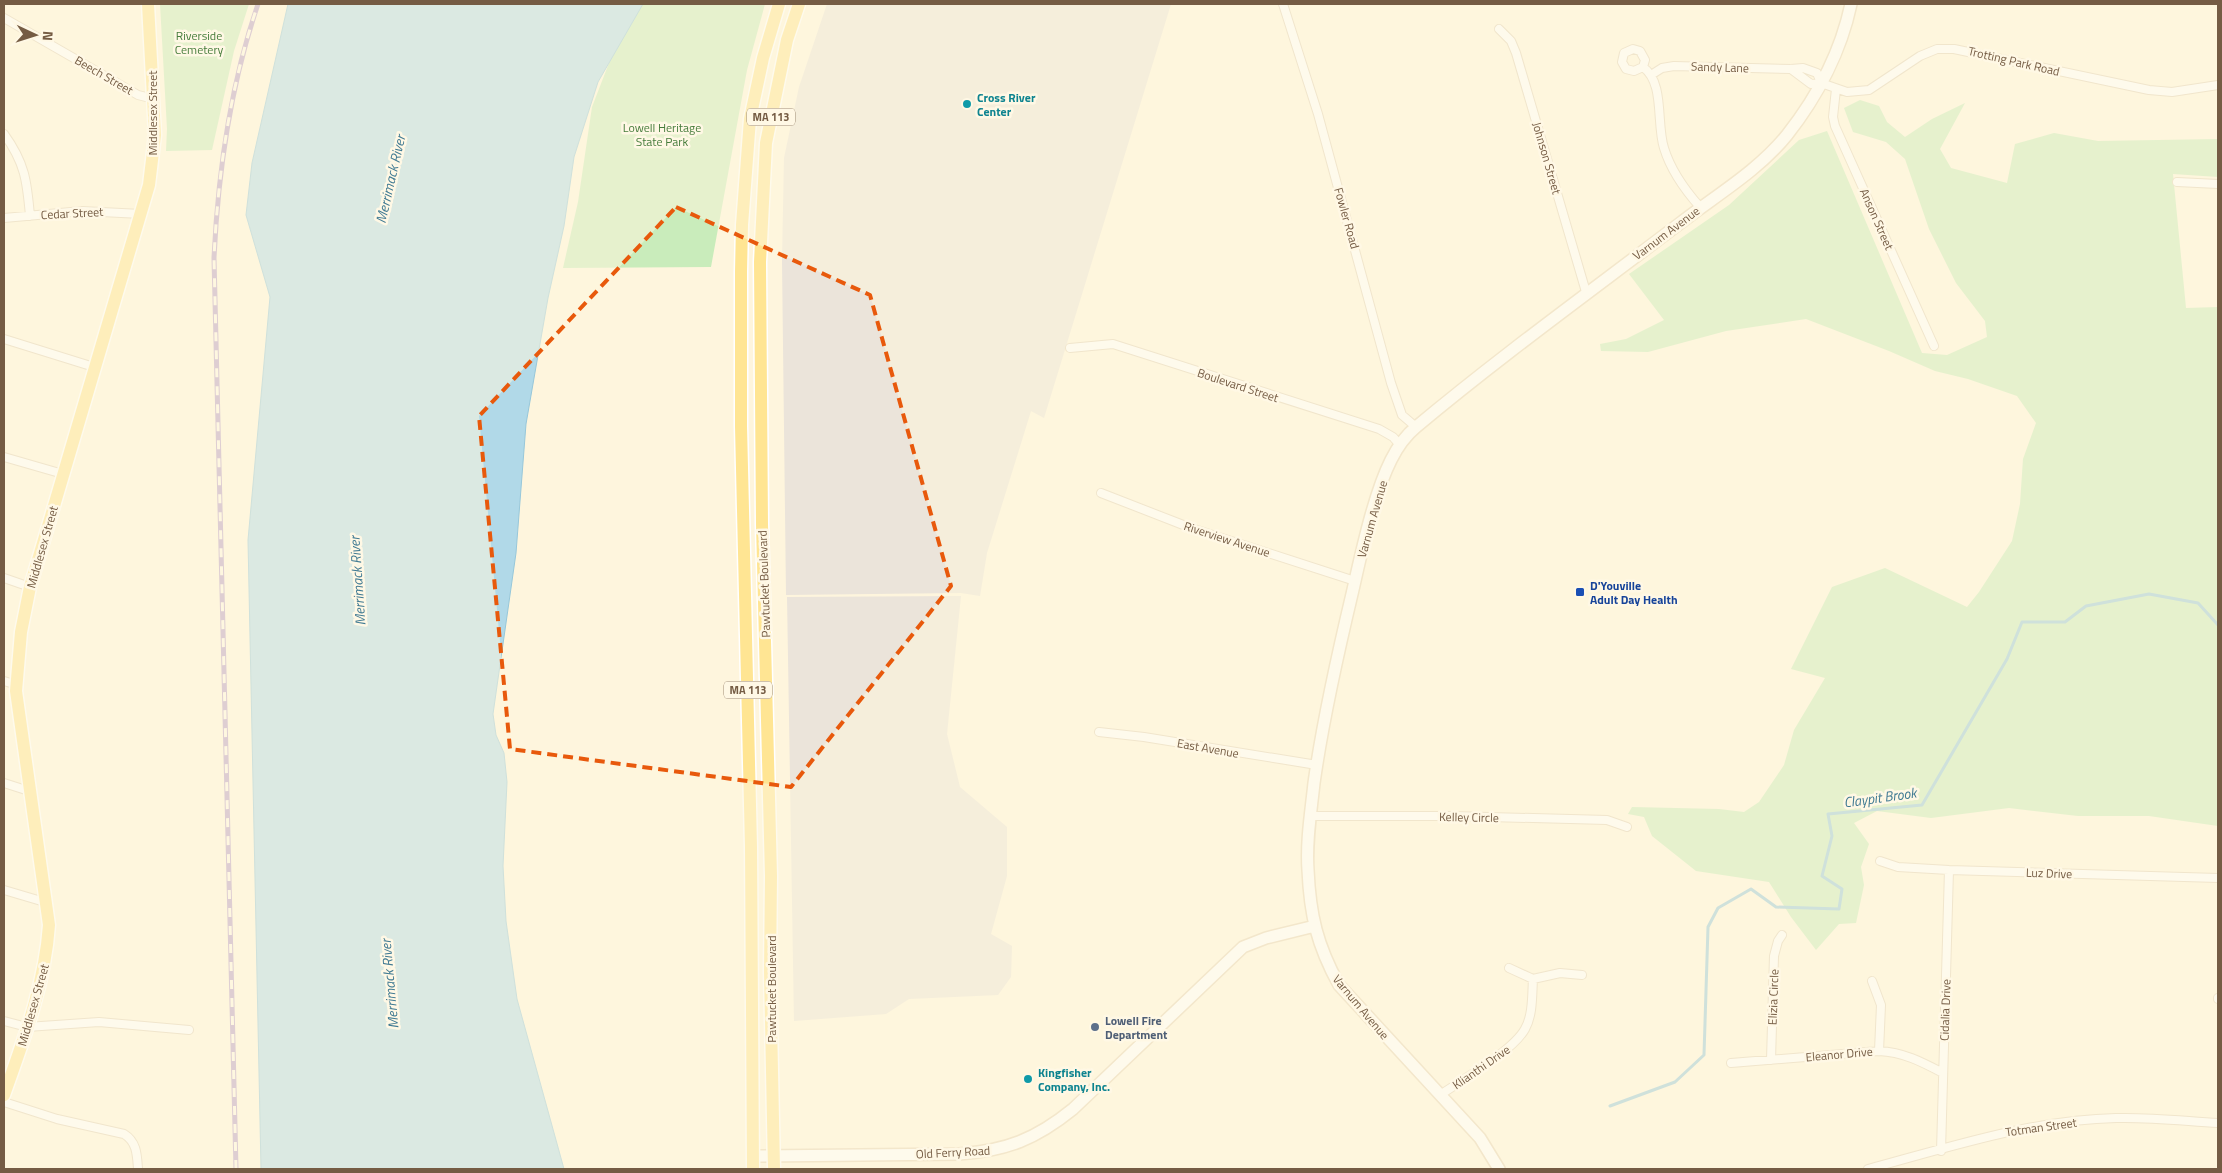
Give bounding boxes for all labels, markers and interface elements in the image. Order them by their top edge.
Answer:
north arrow [10,10,60,60]
park label: Riverside Cemetery [175,26,224,59]
text: N [38,30,59,42]
street label: Trotting Park Road [1966,41,2062,81]
street label: Beech Street [71,51,137,100]
street label: Sandy Lane [1691,56,1749,78]
street label: Middlesex Street [143,70,162,155]
place label: Cross River Center [977,88,1036,121]
marker: Cross River Center [961,98,973,110]
road number: MA 113 [747,108,795,125]
park label: Lowell Heritage State Park [623,118,701,151]
street label: Johnson Street [1528,120,1567,197]
water label: Merrimack River [370,131,411,225]
street label: Fowler Road [1329,185,1365,251]
street label: Anson Street [1855,185,1899,254]
street label: Varnum Avenue [1628,201,1704,265]
street label: Cedar Street [40,202,105,224]
street label: Boulevard Street [1195,363,1282,407]
street label: Varnum Avenue [1352,478,1392,560]
street label: Middlesex Street [21,503,63,590]
street label: Riverview Avenue [1181,516,1273,562]
street label: Pawtucket Boulevard [753,530,775,638]
water label: Merrimack River [343,534,371,626]
place label: D'Youville Adult Day Health [1590,576,1678,609]
marker: D'Youville Adult Day Health [1574,586,1586,598]
road number: MA 113 [724,682,772,698]
street label: East Avenue [1176,733,1240,763]
water label: Claypit Brook [1842,781,1919,812]
street label: Kelley Circle [1439,807,1499,827]
street label: Luz Drive [2025,863,2073,883]
street label: Pawtucket Boulevard [762,935,781,1043]
water label: Merrimack River [374,937,403,1030]
street label: Middlesex Street [12,961,54,1048]
street label: Elizia Circle [1763,969,1783,1025]
street label: Varnum Avenue [1328,970,1394,1044]
street label: Cidalia Drive [1934,979,1956,1041]
place label: Lowell Fire Department [1105,1011,1168,1044]
marker: Lowell Fire Department [1089,1021,1101,1033]
street label: Klianthi Drive [1448,1040,1514,1094]
street label: Eleanor Drive [1805,1042,1873,1066]
place label: Kingfisher Company, Inc. [1038,1063,1110,1096]
marker: Kingfisher Company, Inc. [1022,1073,1034,1085]
street label: Totman Street [2004,1112,2079,1141]
street label: Old Ferry Road [915,1141,991,1163]

